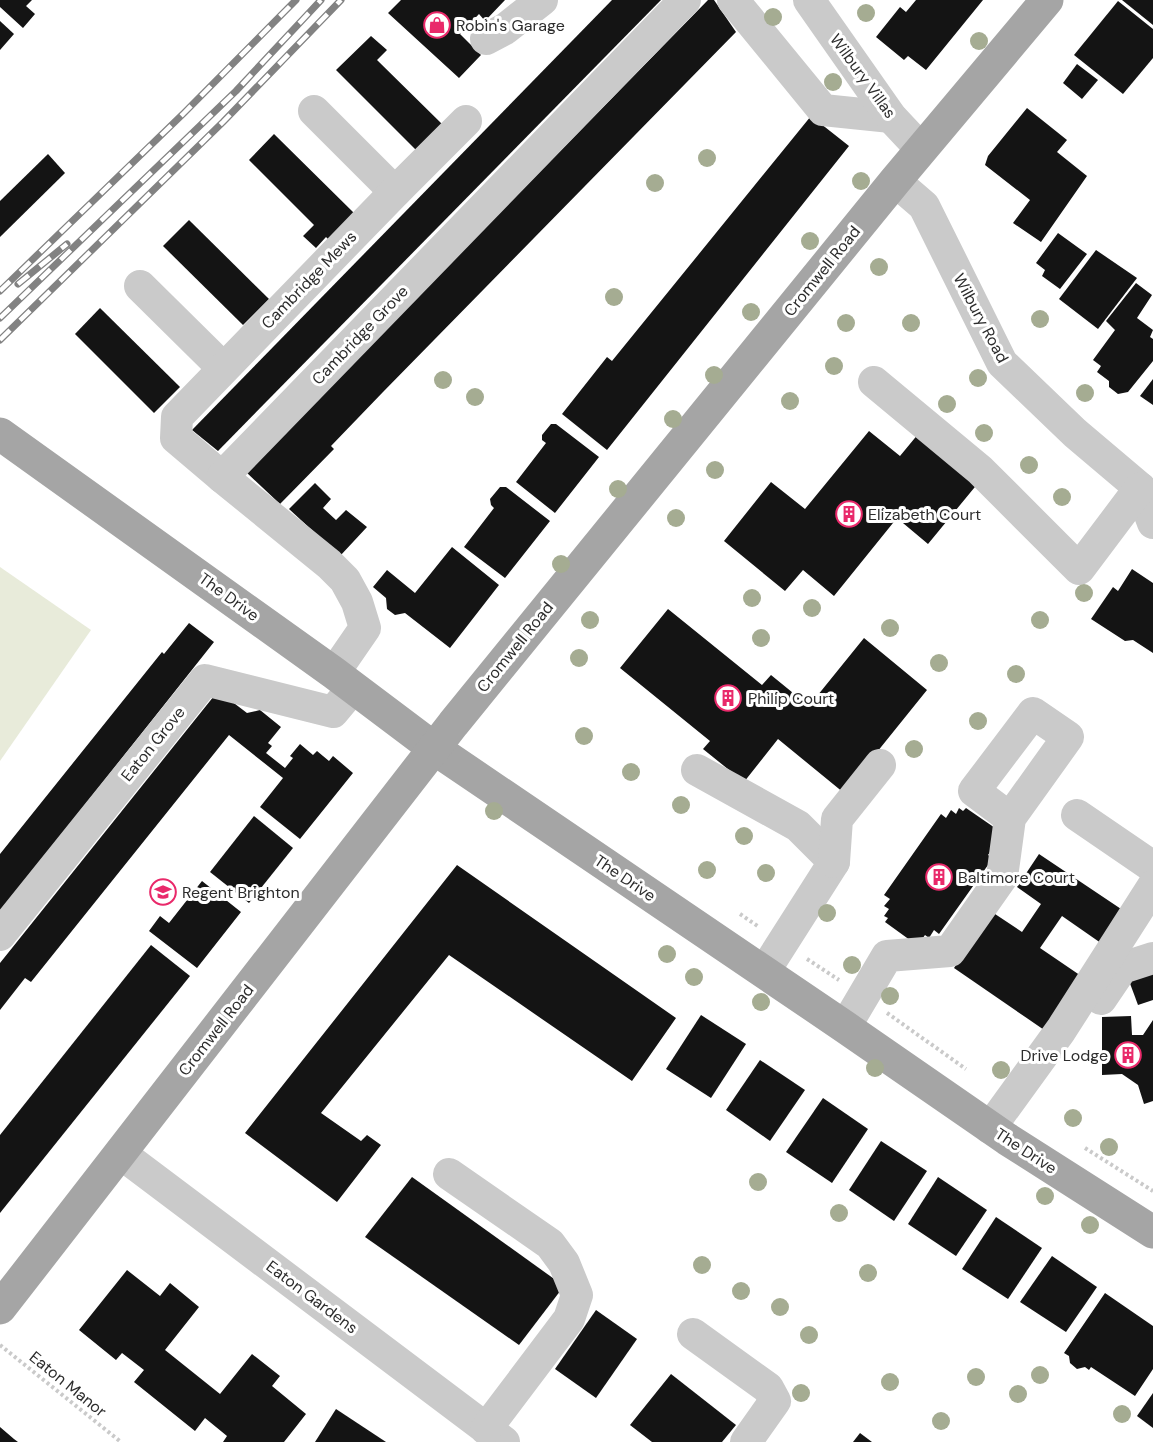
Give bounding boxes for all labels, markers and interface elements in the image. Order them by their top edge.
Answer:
shop icon: Robin's Garage [422,10,452,40]
place label: Robin's Garage [456,15,565,36]
street label: Wilbury Villas [825,30,901,122]
street label: Cromwell Road [779,221,865,321]
street label: Cambridge Mews [257,226,361,334]
street label: Wilbury Road [949,270,1013,366]
street label: Cambridge Grove [307,281,413,389]
building icon: Elizabeth Court [834,499,864,529]
place label: Elizabeth Court [868,504,981,525]
street label: The Drive [195,568,263,626]
street label: Cromwell Road [472,597,558,697]
building icon: Philip Court [713,683,743,713]
place label: Philip Court [748,688,834,709]
street label: Eaton Grove [116,702,190,786]
street label: The Drive [590,850,660,906]
building icon: Baltimore Court [924,862,954,892]
place label: Baltimore Court [958,867,1075,888]
school or university icon: Regent Brighton [148,877,178,907]
place label: Regent Brighton [182,882,300,903]
street label: Cromwell Road [174,980,258,1080]
building icon: Drive Lodge [1113,1040,1143,1070]
place label: Drive Lodge [1021,1045,1108,1066]
street label: The Drive [991,1123,1061,1179]
street label: Eaton Gardens [262,1256,362,1338]
street label: Eaton Manor [25,1346,111,1422]

